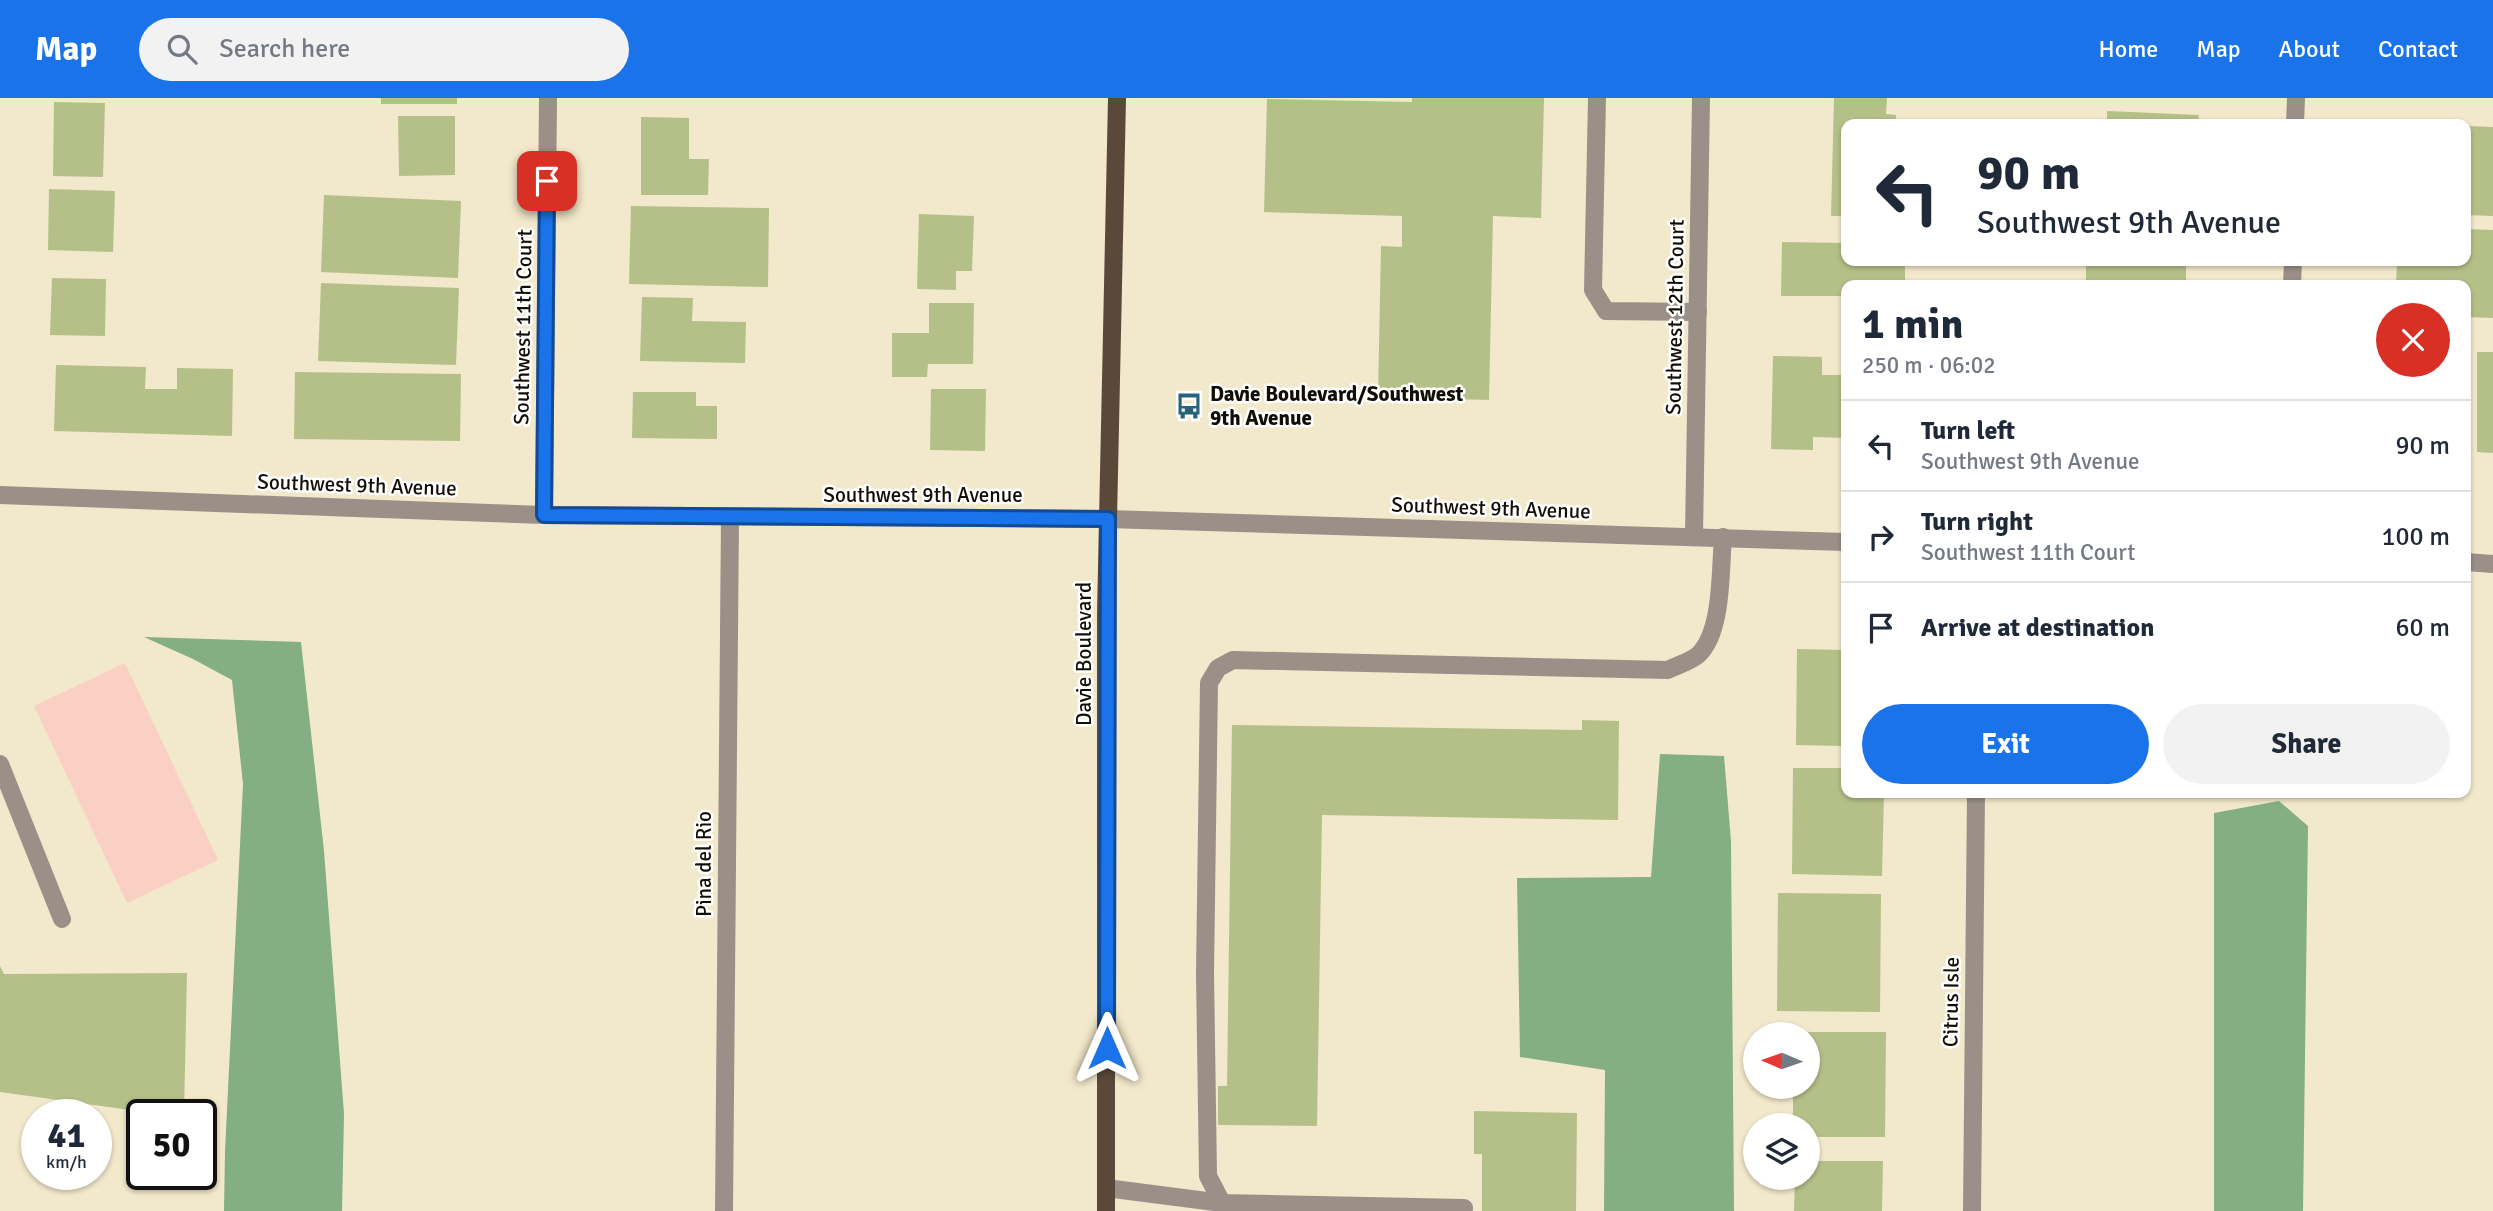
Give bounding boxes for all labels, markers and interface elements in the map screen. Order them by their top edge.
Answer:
search box [139,18,629,81]
text: Map [35,29,97,70]
icon: search [163,30,201,68]
text: Search here [219,33,350,65]
text: Home [2098,34,2158,64]
text: Map [2196,34,2241,64]
text: About [2279,34,2340,64]
text: Contact [2378,34,2458,64]
text: 90 m [1977,143,2080,203]
icon: left [1862,147,1953,238]
pin [517,151,577,211]
icon: arrive [528,162,566,200]
text: Southwest 9th Avenue [1977,203,2281,242]
street label: Southwest 12th Court [1660,219,1690,415]
street label: Southwest 11th Court [508,229,538,425]
text: 1 min [1862,299,1963,350]
button: close [2376,303,2450,377]
text: 250 m · 06:02 [1862,351,1996,380]
place label: Davie Boulevard/Southwest 9th Avenue [1210,381,1464,431]
bus stop icon: Davie Boulevard/Southwest 9th Avenue [1174,391,1204,421]
text: Turn left [1921,415,2015,447]
icon: left [1862,427,1900,465]
text: 90 m [2395,430,2450,462]
text: Southwest 9th Avenue [1921,447,2140,476]
street label: Southwest 9th Avenue [257,469,457,501]
street label: Southwest 9th Avenue [823,482,1023,508]
street label: Southwest 9th Avenue [1391,492,1591,524]
text: Turn right [1921,506,2033,538]
icon: right [1862,518,1900,556]
text: 100 m [2381,521,2450,553]
text: Southwest 11th Court [1921,538,2135,567]
street label: Davie Boulevard [1071,582,1097,726]
icon: arrive [1862,609,1900,647]
text: Arrive at destination [1921,612,2154,644]
text: 60 m [2395,612,2450,644]
button: Exit [1862,704,2149,784]
button: Share [2163,704,2450,784]
street label: Pina del Rio [691,811,717,917]
street label: Citrus Isle [1937,957,1965,1047]
position arrow [1070,1011,1144,1085]
north arrow [1743,1022,1820,1099]
map controls [1743,1022,1820,1190]
speed limit sign: 50 [126,1099,217,1190]
button: layers [1743,1113,1820,1190]
text: 41 [48,1114,85,1157]
text: km/h [46,1151,87,1173]

